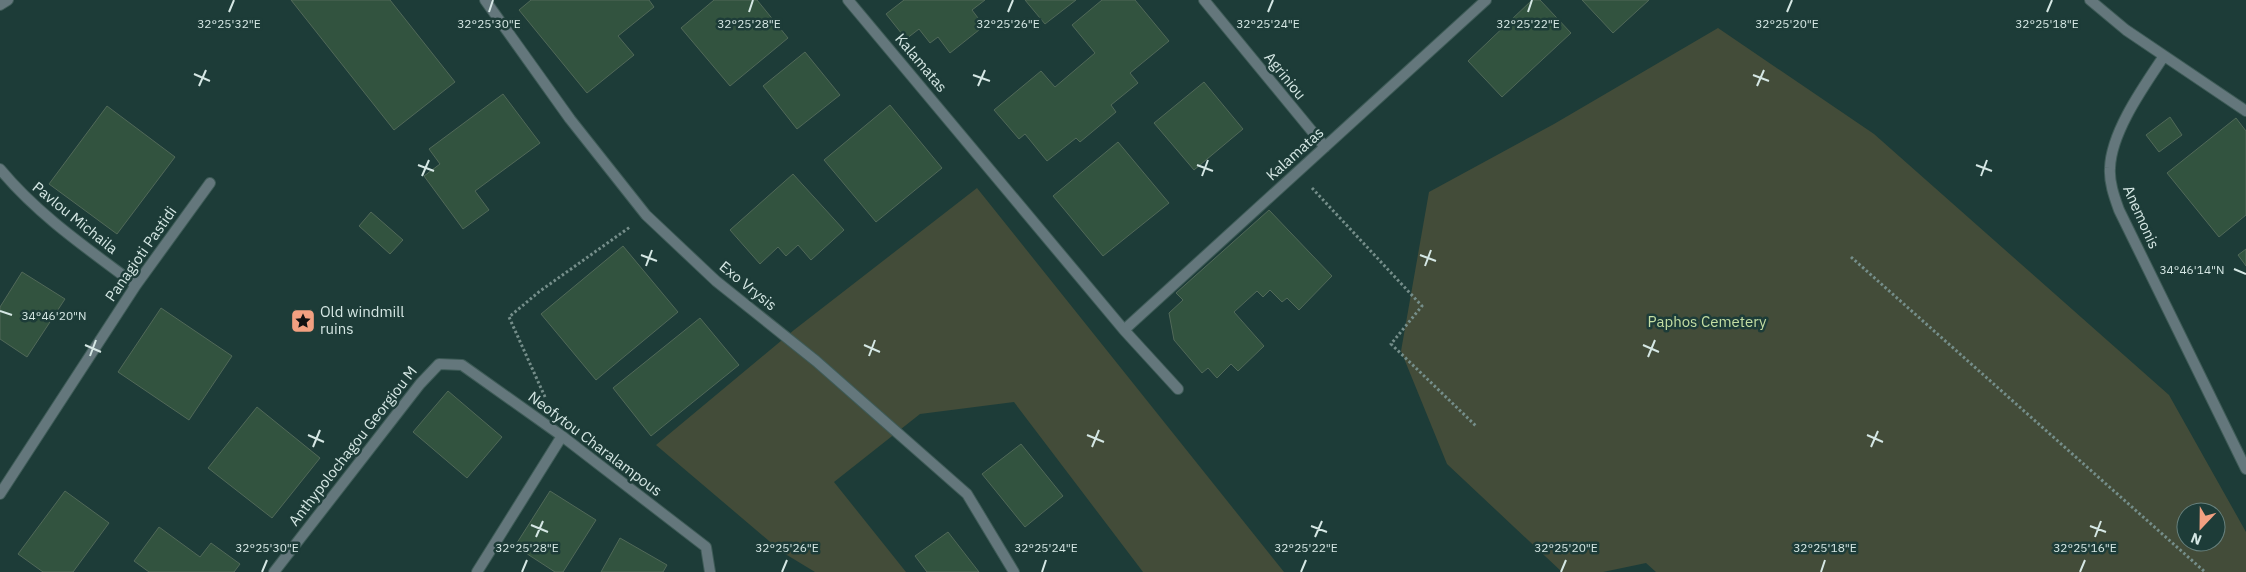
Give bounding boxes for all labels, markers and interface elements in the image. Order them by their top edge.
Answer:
text: 32°25'32"E [197,16,261,31]
text: 32°25'30"E [457,16,521,31]
text: 32°25'28"E [717,16,781,31]
text: 32°25'26"E [976,16,1040,31]
text: 32°25'24"E [1236,16,1300,31]
text: 32°25'22"E [1496,16,1560,31]
text: 32°25'20"E [1755,16,1819,31]
text: 32°25'18"E [2015,16,2079,31]
street label: Kalamatas [891,29,952,96]
street label: Agriniou [1260,48,1310,103]
street label: Kalamatas [1262,123,1327,184]
street label: Pavlou Michaila [29,177,122,258]
street label: Anemonis [2119,182,2164,251]
street label: Panagioti Pastidi [101,203,180,305]
street label: Exo Vrysis [716,257,781,315]
text: 34°46'14"N [2159,262,2225,277]
place label: Old windmill ruins [320,302,404,338]
text: 34°46'20"N [21,308,87,323]
place icon: Old windmill ruins [290,308,316,334]
park label: Paphos Cemetery [1648,312,1767,331]
street label: Anthypolochagou Georgiou M [284,362,421,529]
street label: Neofytou Charalampous [525,387,666,500]
north arrow [2176,502,2226,552]
text: N [2188,529,2204,549]
text: 32°25'30"E [235,540,299,555]
text: 32°25'28"E [495,540,559,555]
text: 32°25'26"E [755,540,819,555]
text: 32°25'24"E [1014,540,1078,555]
text: 32°25'22"E [1274,540,1338,555]
text: 32°25'20"E [1534,540,1598,555]
text: 32°25'18"E [1793,540,1857,555]
text: 32°25'16"E [2053,540,2117,555]

